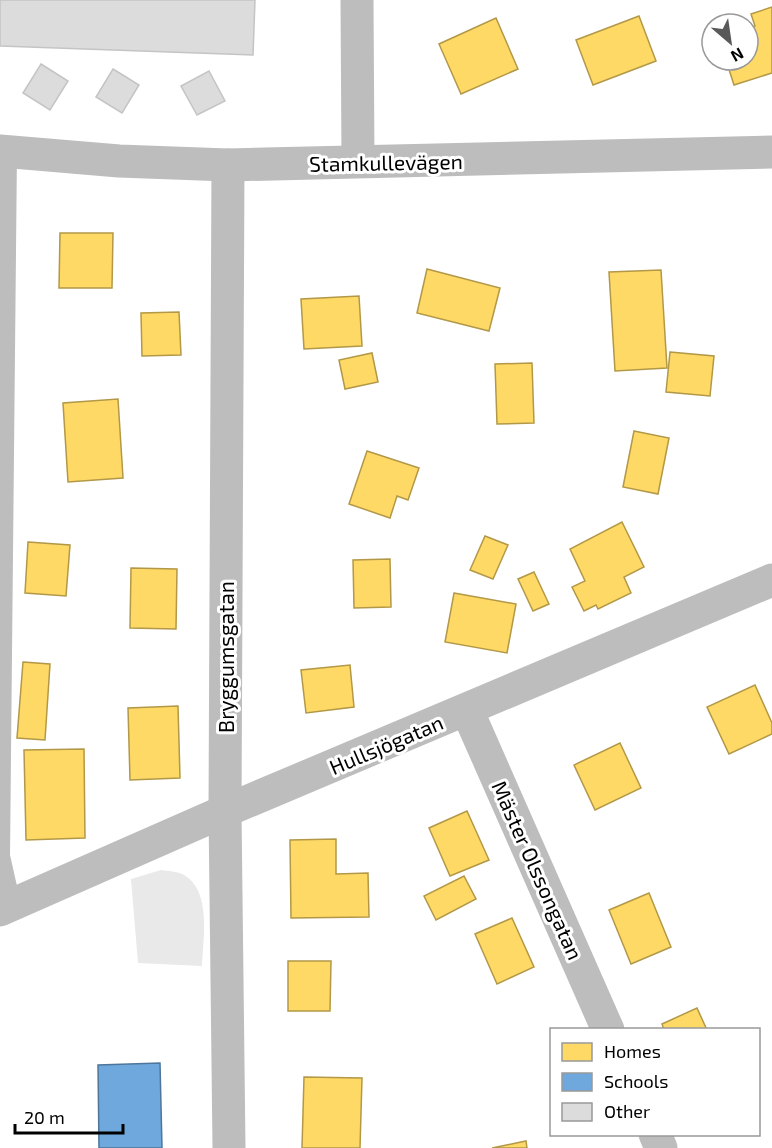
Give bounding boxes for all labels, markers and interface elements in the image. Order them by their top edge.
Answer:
north arrow [700,12,760,72]
text: N [728,44,747,67]
street label: Stamkullevägen [309,148,463,176]
street label: Bryggumsgatan [213,581,238,733]
street label: Hullsjögatan [325,709,447,780]
street label: Mäster Olssongatan [487,777,589,963]
legend [550,1028,760,1136]
text: Homes [604,1040,661,1062]
text: Schools [604,1070,668,1092]
scale bar [15,1097,123,1135]
text: Other [604,1100,650,1122]
text: 20 m [24,1106,65,1128]

